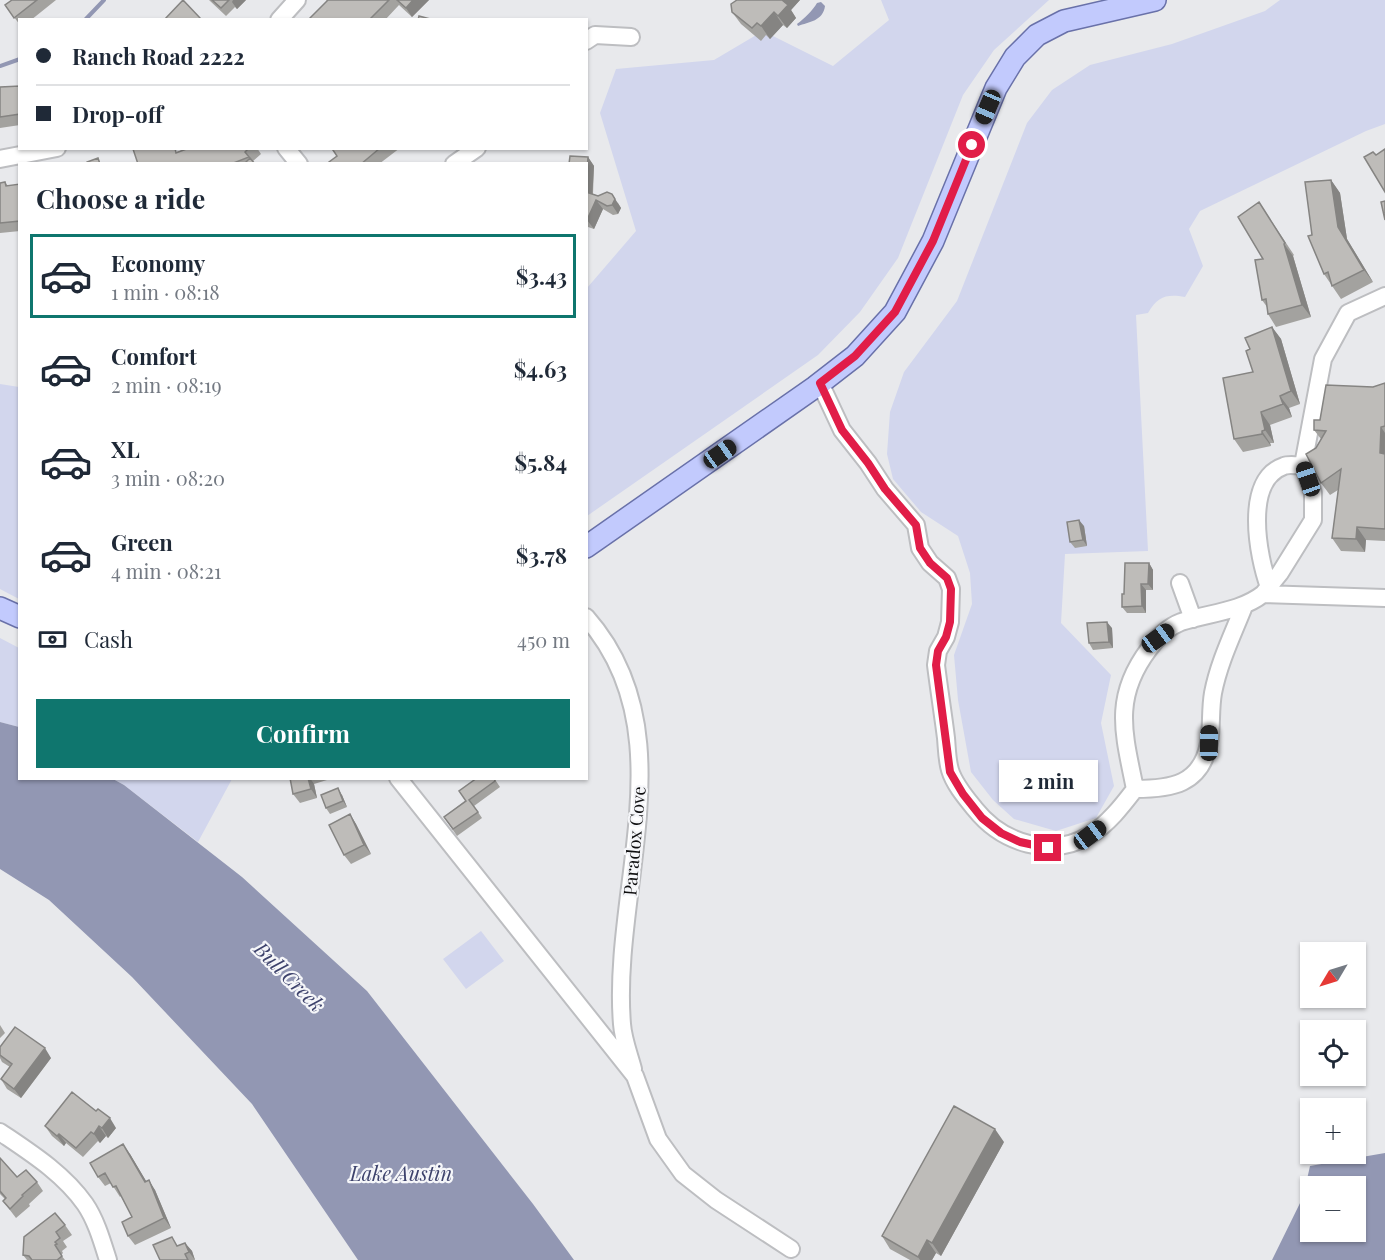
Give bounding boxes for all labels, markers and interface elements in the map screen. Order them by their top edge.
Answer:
text: Ranch Road 2222 [72,41,245,71]
car [973,87,1003,127]
text: Drop-off [72,99,163,129]
route start [958,131,985,158]
text: Choose a ride [36,180,205,216]
text: Economy [111,248,205,278]
icon: car [39,249,93,303]
text: $3.43 [516,261,567,291]
text: 1 min · 08:18 [111,278,220,305]
text: Comfort [111,341,197,371]
icon: car [39,342,93,396]
text: $4.63 [514,354,567,384]
text: 2 min · 08:19 [111,371,222,398]
text: XL [111,434,140,464]
icon: car [39,435,93,489]
car [700,436,740,472]
text: $5.84 [514,447,567,477]
car [1294,459,1322,499]
text: 3 min · 08:20 [111,464,225,491]
text: Green [111,527,173,557]
icon: car [39,528,93,582]
text: $3.78 [516,540,567,570]
text: 4 min · 08:21 [111,557,221,584]
car [1138,620,1178,656]
icon: cash [36,623,69,656]
text: Cash [84,624,133,654]
text: 450 m [517,626,570,653]
button: Confirm [36,699,570,768]
car [1200,725,1218,761]
callout: 2 min [998,761,1098,803]
text: 2 min [1023,767,1074,794]
street label: Paradox Cove [617,785,651,897]
car [1070,817,1110,853]
route end [1034,834,1061,861]
water label: Bull Creek [249,935,331,1017]
north arrow [1300,942,1366,1008]
map controls [1300,942,1366,1242]
button: locate [1300,1020,1366,1086]
button: + [1300,1098,1366,1164]
water label: Lake Austin [349,1159,452,1186]
button: − [1300,1176,1366,1242]

